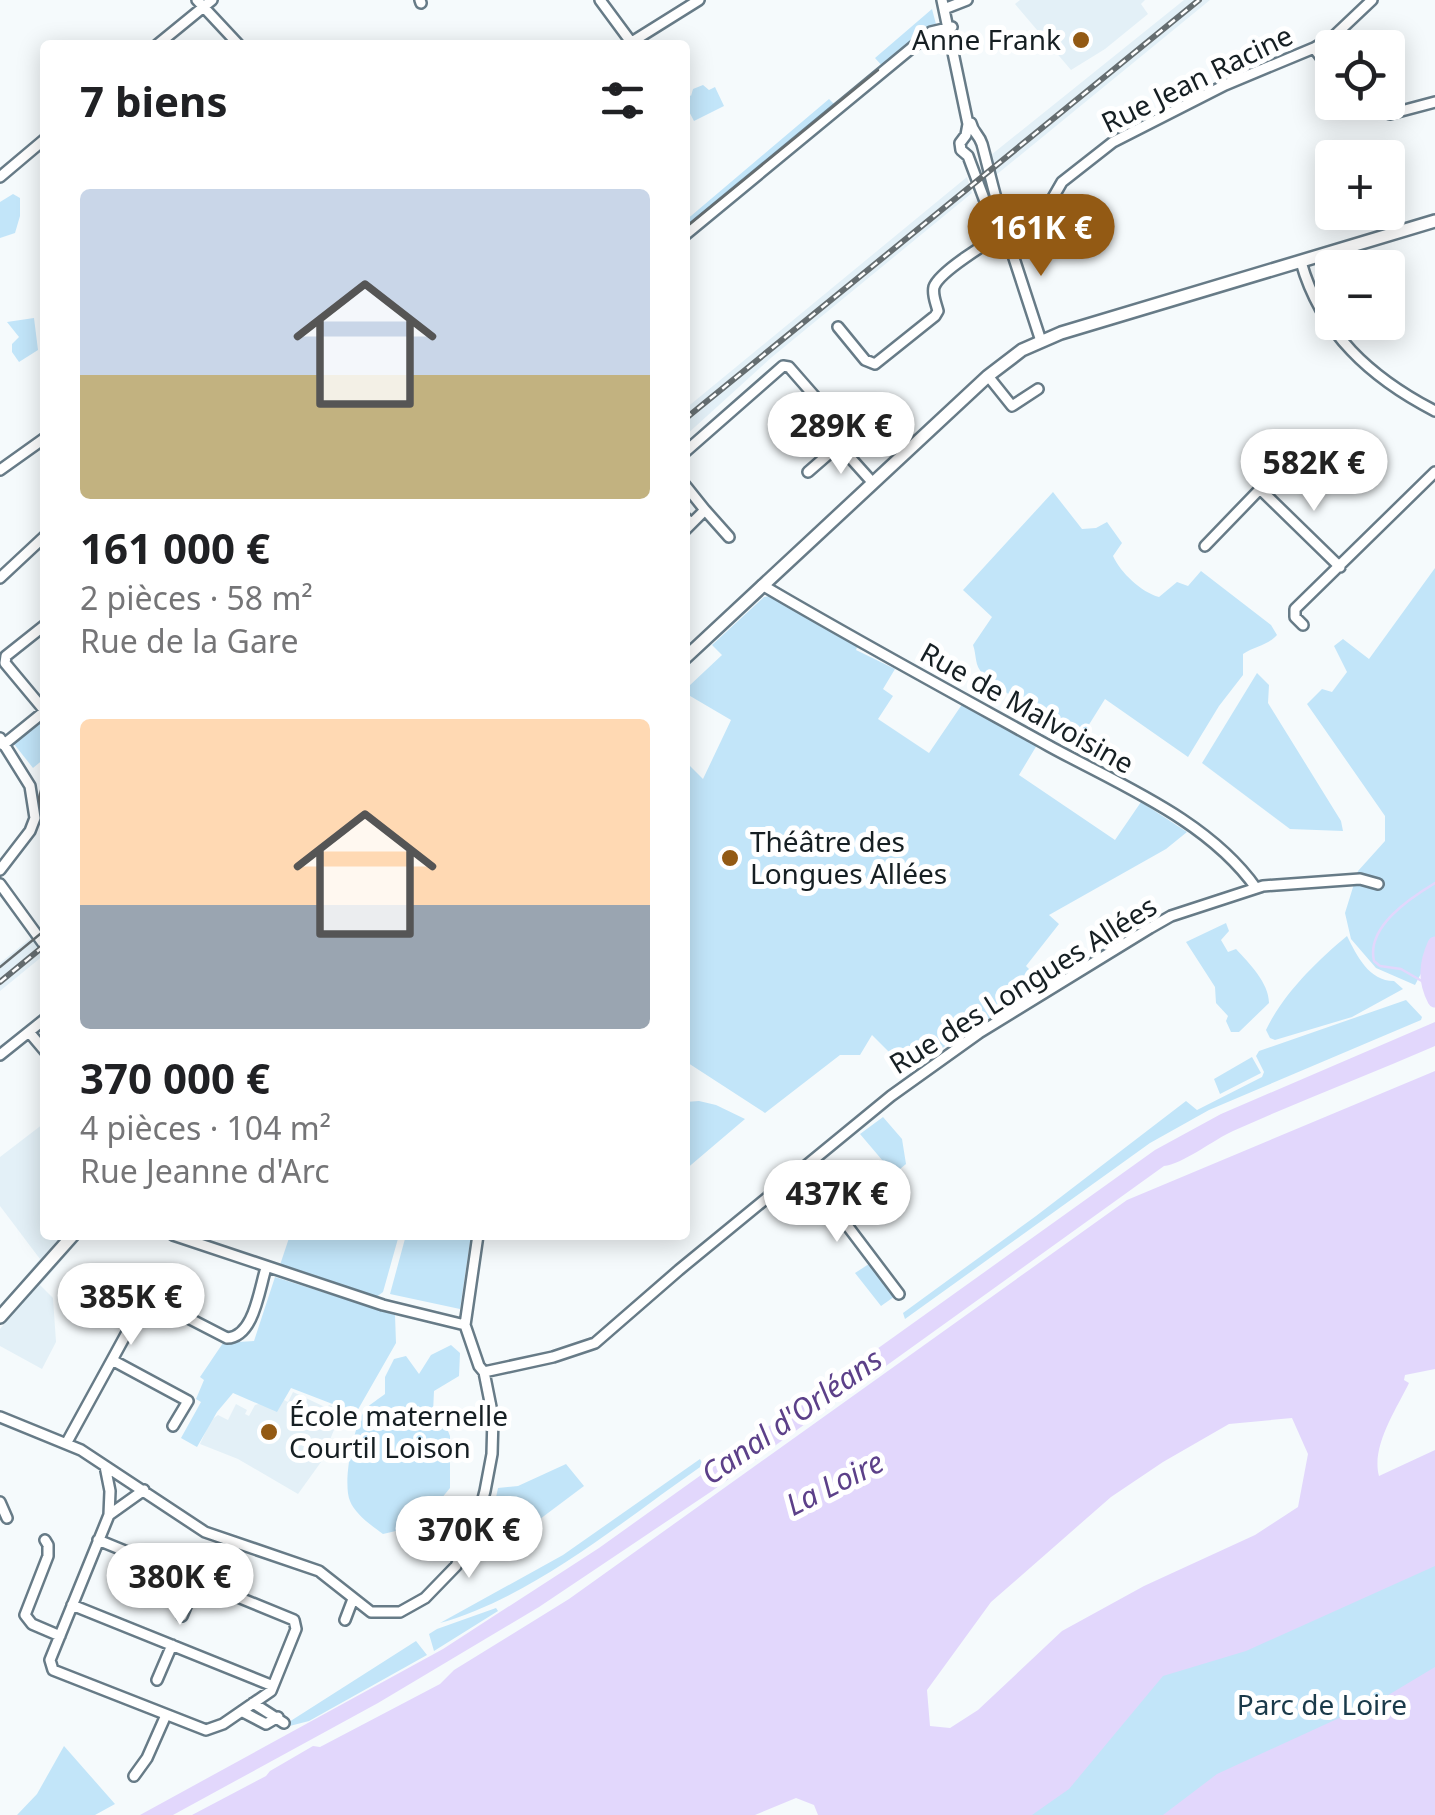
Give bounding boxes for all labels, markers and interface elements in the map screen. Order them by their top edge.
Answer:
street label: Rue Jean Racine [1095,15,1299,141]
place label: Anne Frank [912,20,1061,58]
marker: Anne Frank [1070,29,1092,51]
map controls [1315,30,1405,340]
button: locate [1315,30,1405,120]
text: 7 biens [80,72,228,129]
icon: filters [595,73,650,128]
button: + [1315,140,1405,230]
pin: 161K € [960,194,1122,279]
text: 161K € [990,205,1092,248]
button: − [1315,250,1405,340]
icon: home [275,254,455,434]
pin: 289K € [760,392,922,477]
text: 289K € [790,403,892,446]
pin: 582K € [1233,429,1395,514]
text: 582K € [1263,440,1365,483]
text: 161 000 € [80,519,270,576]
text: 2 pièces · 58 m² [80,576,313,619]
text: Rue de la Gare [80,619,299,662]
street label: Rue de Malvoisine [914,633,1141,782]
icon: home [275,784,455,964]
place label: Théâtre des Longues Allées [750,822,947,892]
marker: Théâtre des Longues Allées [719,847,741,869]
street label: Rue des Longues Allées [881,886,1163,1082]
text: 370 000 € [80,1049,270,1106]
text: 4 pièces · 104 m² [80,1106,331,1149]
text: Rue Jeanne d'Arc [80,1149,330,1192]
pin: 437K € [756,1160,918,1245]
text: 437K € [786,1171,888,1214]
pin: 385K € [50,1263,212,1348]
text: 385K € [80,1274,182,1317]
water label: Canal d'Orléans [692,1338,890,1493]
place label: École maternelle Courtil Loison [289,1396,508,1466]
marker: École maternelle Courtil Loison [258,1421,280,1443]
water label: La Loire [778,1441,890,1525]
pin: 370K € [388,1496,550,1581]
text: 370K € [418,1507,520,1550]
pin: 380K € [99,1543,261,1628]
text: 380K € [129,1554,231,1597]
park label: Parc de Loire [1237,1685,1407,1723]

